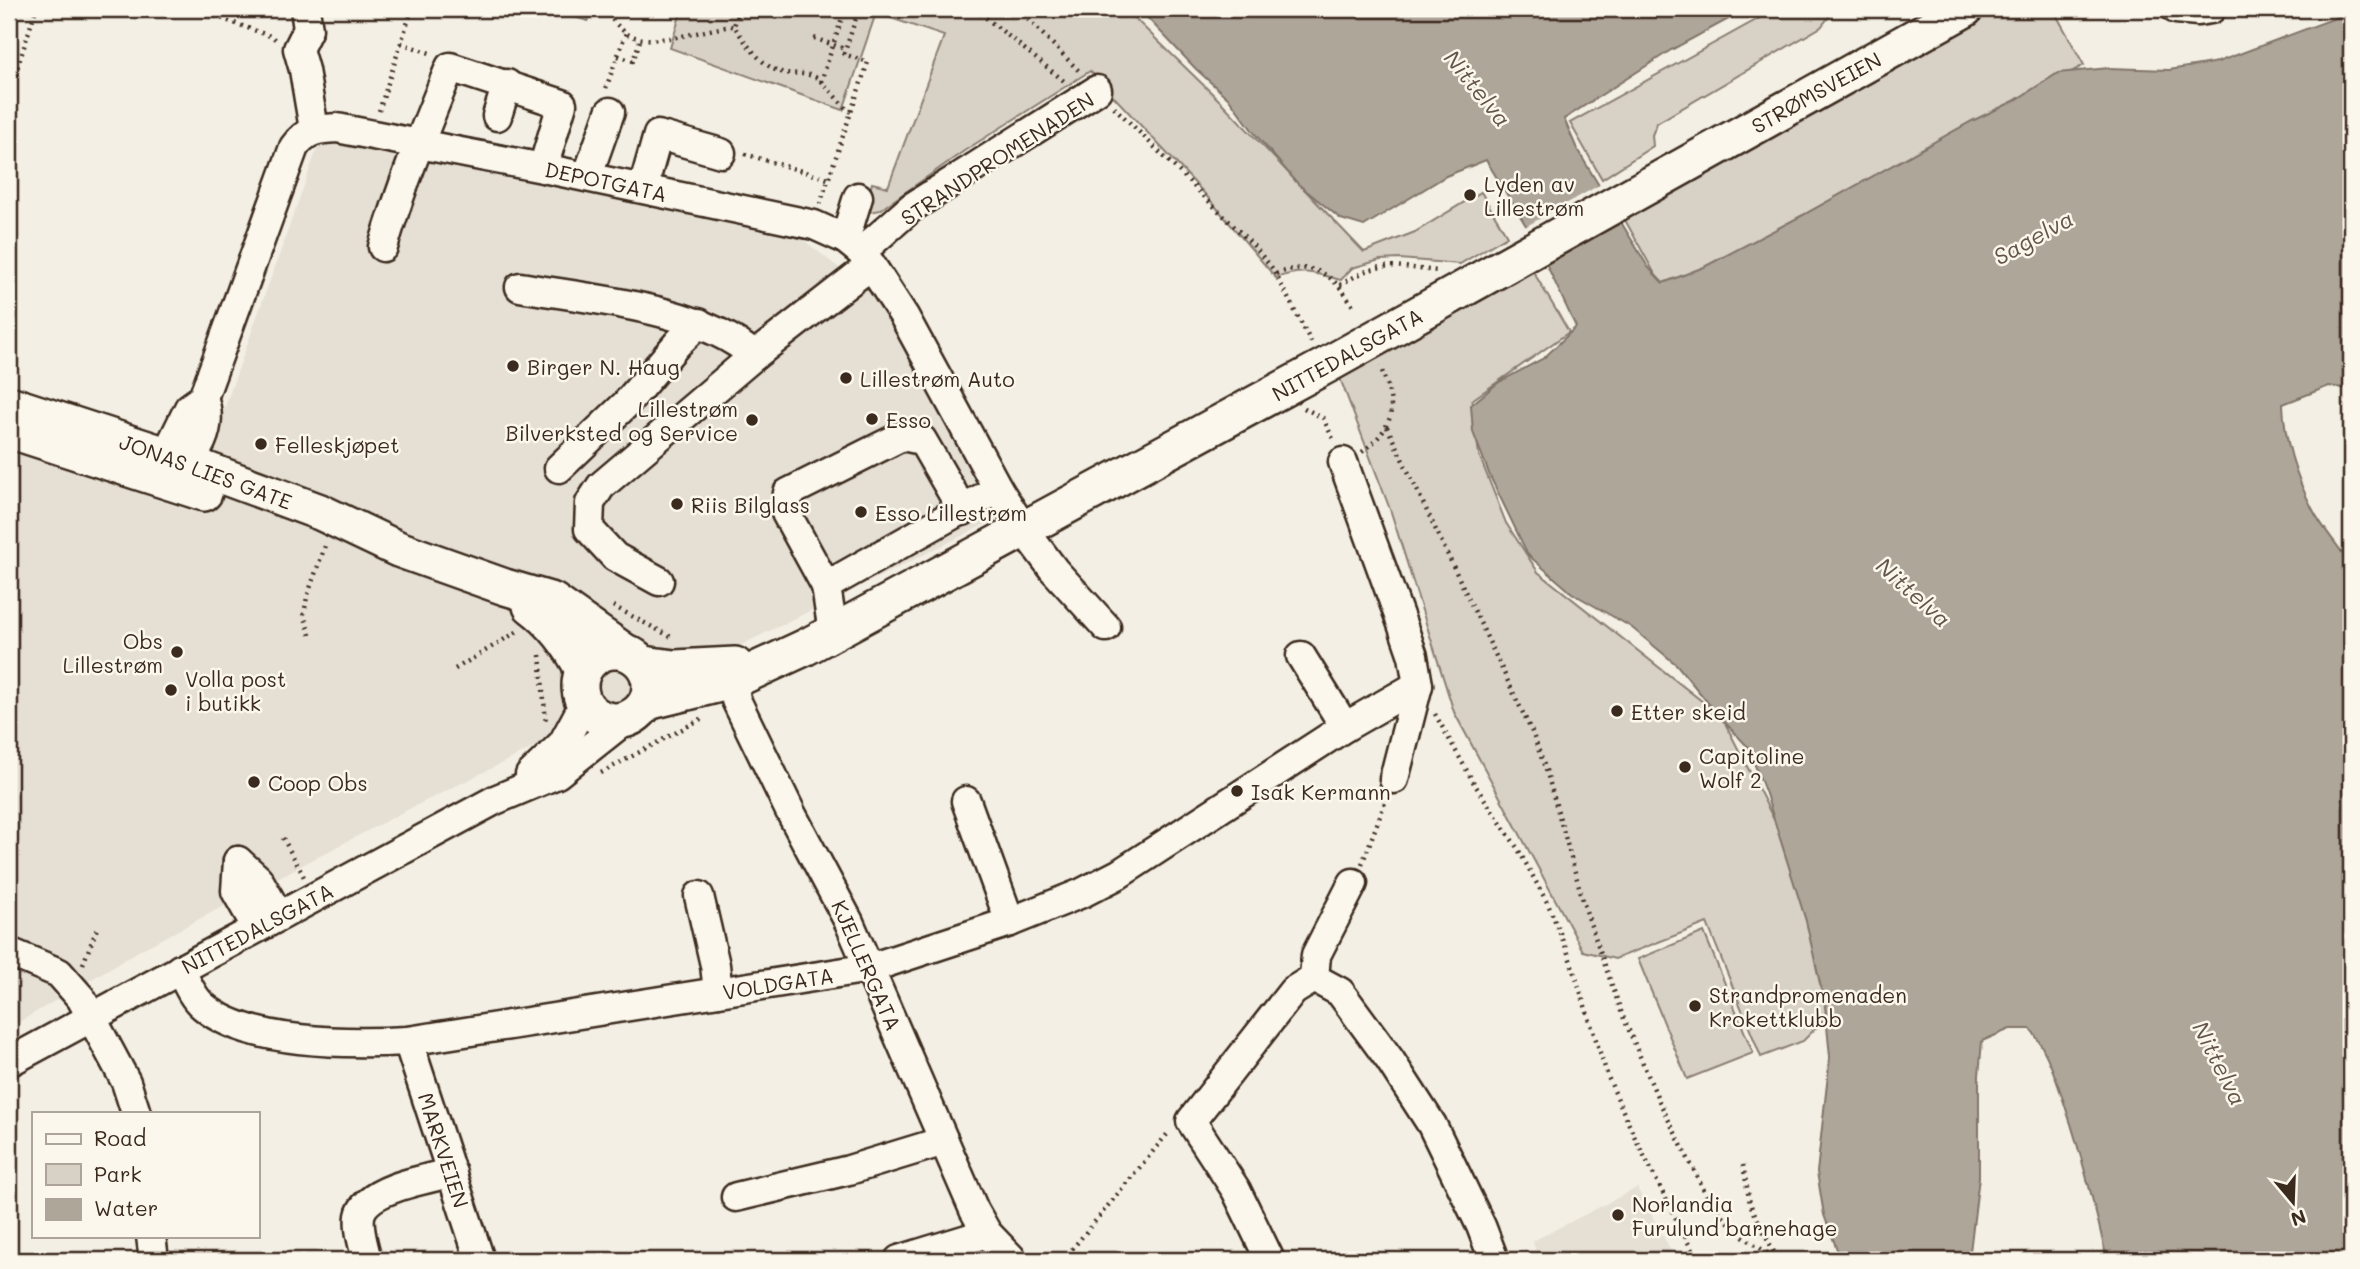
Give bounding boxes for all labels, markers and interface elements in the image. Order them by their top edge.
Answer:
water label: Nittelva [1438,43,1518,133]
street label: STRØMSVEIEN [1746,45,1886,139]
street label: STRANDPROMENADEN [895,85,1099,231]
street label: DEPOTGATA [543,155,669,207]
place label: Lyden av Lillestrøm [1484,170,1584,221]
marker: Lyden av Lillestrøm [1462,187,1478,203]
water label: Sagelva [1988,203,2078,271]
street label: NITTEDALSGATA [1267,301,1427,407]
place label: Birger N. Haug [527,353,680,380]
marker: Birger N. Haug [505,358,521,374]
place label: Lillestrøm Auto [860,365,1015,392]
marker: Lillestrøm Auto [838,370,854,386]
place label: Lillestrøm Bilverksted og Service [505,395,738,446]
place label: Esso [886,406,931,433]
marker: Esso [864,411,880,427]
marker: Lillestrøm Bilverksted og Service [744,412,760,428]
street label: JONAS LIES GATE [116,427,296,515]
place label: Felleskjøpet [275,431,400,458]
marker: Felleskjøpet [253,436,269,452]
place label: Riis Bilglass [691,491,810,518]
marker: Riis Bilglass [669,496,685,512]
place label: Esso Lillestrøm [875,499,1027,526]
marker: Esso Lillestrøm [853,504,869,520]
water label: Nittelva [1870,550,1958,634]
place label: Obs Lillestrøm [63,627,163,678]
marker: Obs Lillestrøm [169,644,185,660]
place label: Volla post i butikk [185,665,286,716]
marker: Volla post i butikk [163,682,179,698]
place label: Etter skeid [1631,698,1746,725]
marker: Etter skeid [1609,703,1625,719]
place label: Capitoline Wolf 2 [1699,742,1804,793]
marker: Capitoline Wolf 2 [1677,759,1693,775]
place label: Coop Obs [268,769,368,796]
marker: Coop Obs [246,774,262,790]
place label: Isak Kermann [1251,778,1391,805]
marker: Isak Kermann [1229,783,1245,799]
street label: NITTEDALSGATA [176,877,338,979]
street label: KJELLERGATA [826,895,908,1035]
street label: VOLDGATA [721,961,835,1005]
place label: Strandpromenaden Krokettklubb [1709,981,1907,1032]
marker: Strandpromenaden Krokettklubb [1687,998,1703,1014]
water label: Nittelva [2186,1016,2254,1110]
street label: MARKVEIEN [413,1089,475,1211]
legend [32,1112,259,1238]
text: Road [94,1124,146,1151]
text: Park [94,1160,142,1187]
north arrow [2258,1168,2328,1238]
place label: Norlandia Furulund barnehage [1632,1190,1837,1241]
text: Water [94,1194,158,1221]
text: N [2288,1204,2310,1233]
marker: Norlandia Furulund barnehage [1610,1207,1626,1223]

